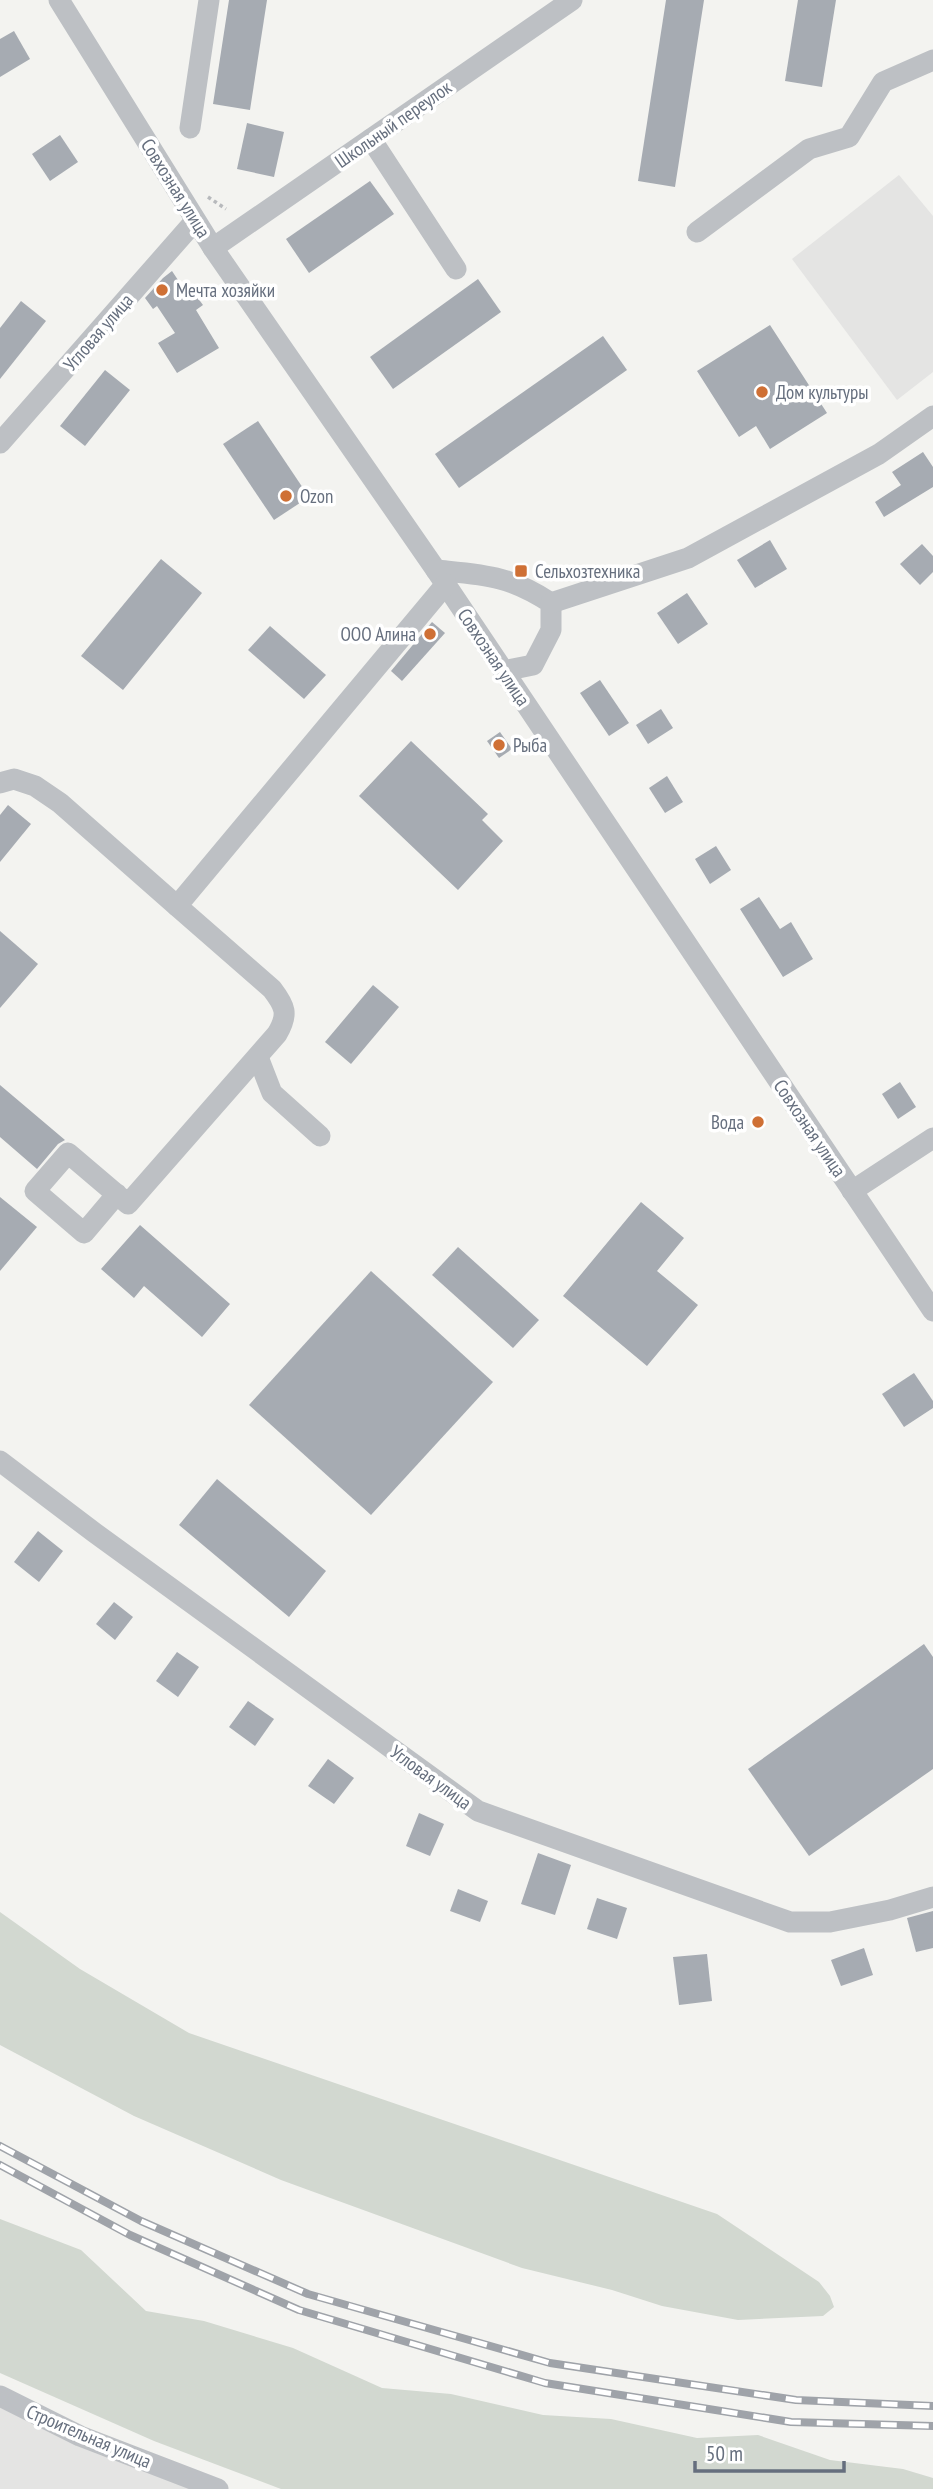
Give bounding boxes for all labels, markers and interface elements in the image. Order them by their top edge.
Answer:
street label: Школьный переулок [330,75,456,173]
street label: Совхозная улица [136,134,216,242]
place label: Мечта хозяйки [176,278,275,302]
marker: Мечта хозяйки [154,282,170,298]
street label: Угловая улица [58,288,138,376]
place label: Дом культуры [776,380,868,404]
marker: Дом культуры [754,384,770,400]
place label: Ozon [300,484,333,508]
marker: Ozon [278,488,294,504]
place label: Сельхозтехника [535,559,640,583]
marker: Сельхозтехника [513,563,529,579]
street label: Совхозная улица [453,604,535,710]
place label: ООО Алина [340,622,416,646]
marker: ООО Алина [422,626,438,642]
place label: Рыба [513,733,547,757]
marker: Рыба [491,737,507,753]
street label: Совхозная улица [769,1075,851,1181]
place label: Вода [711,1110,744,1134]
marker: Вода [750,1114,766,1130]
street label: Угловая улица [386,1740,476,1814]
street label: Строительная улица [23,2399,155,2473]
scale bar [695,2430,844,2474]
text: 50 m [706,2440,743,2467]

